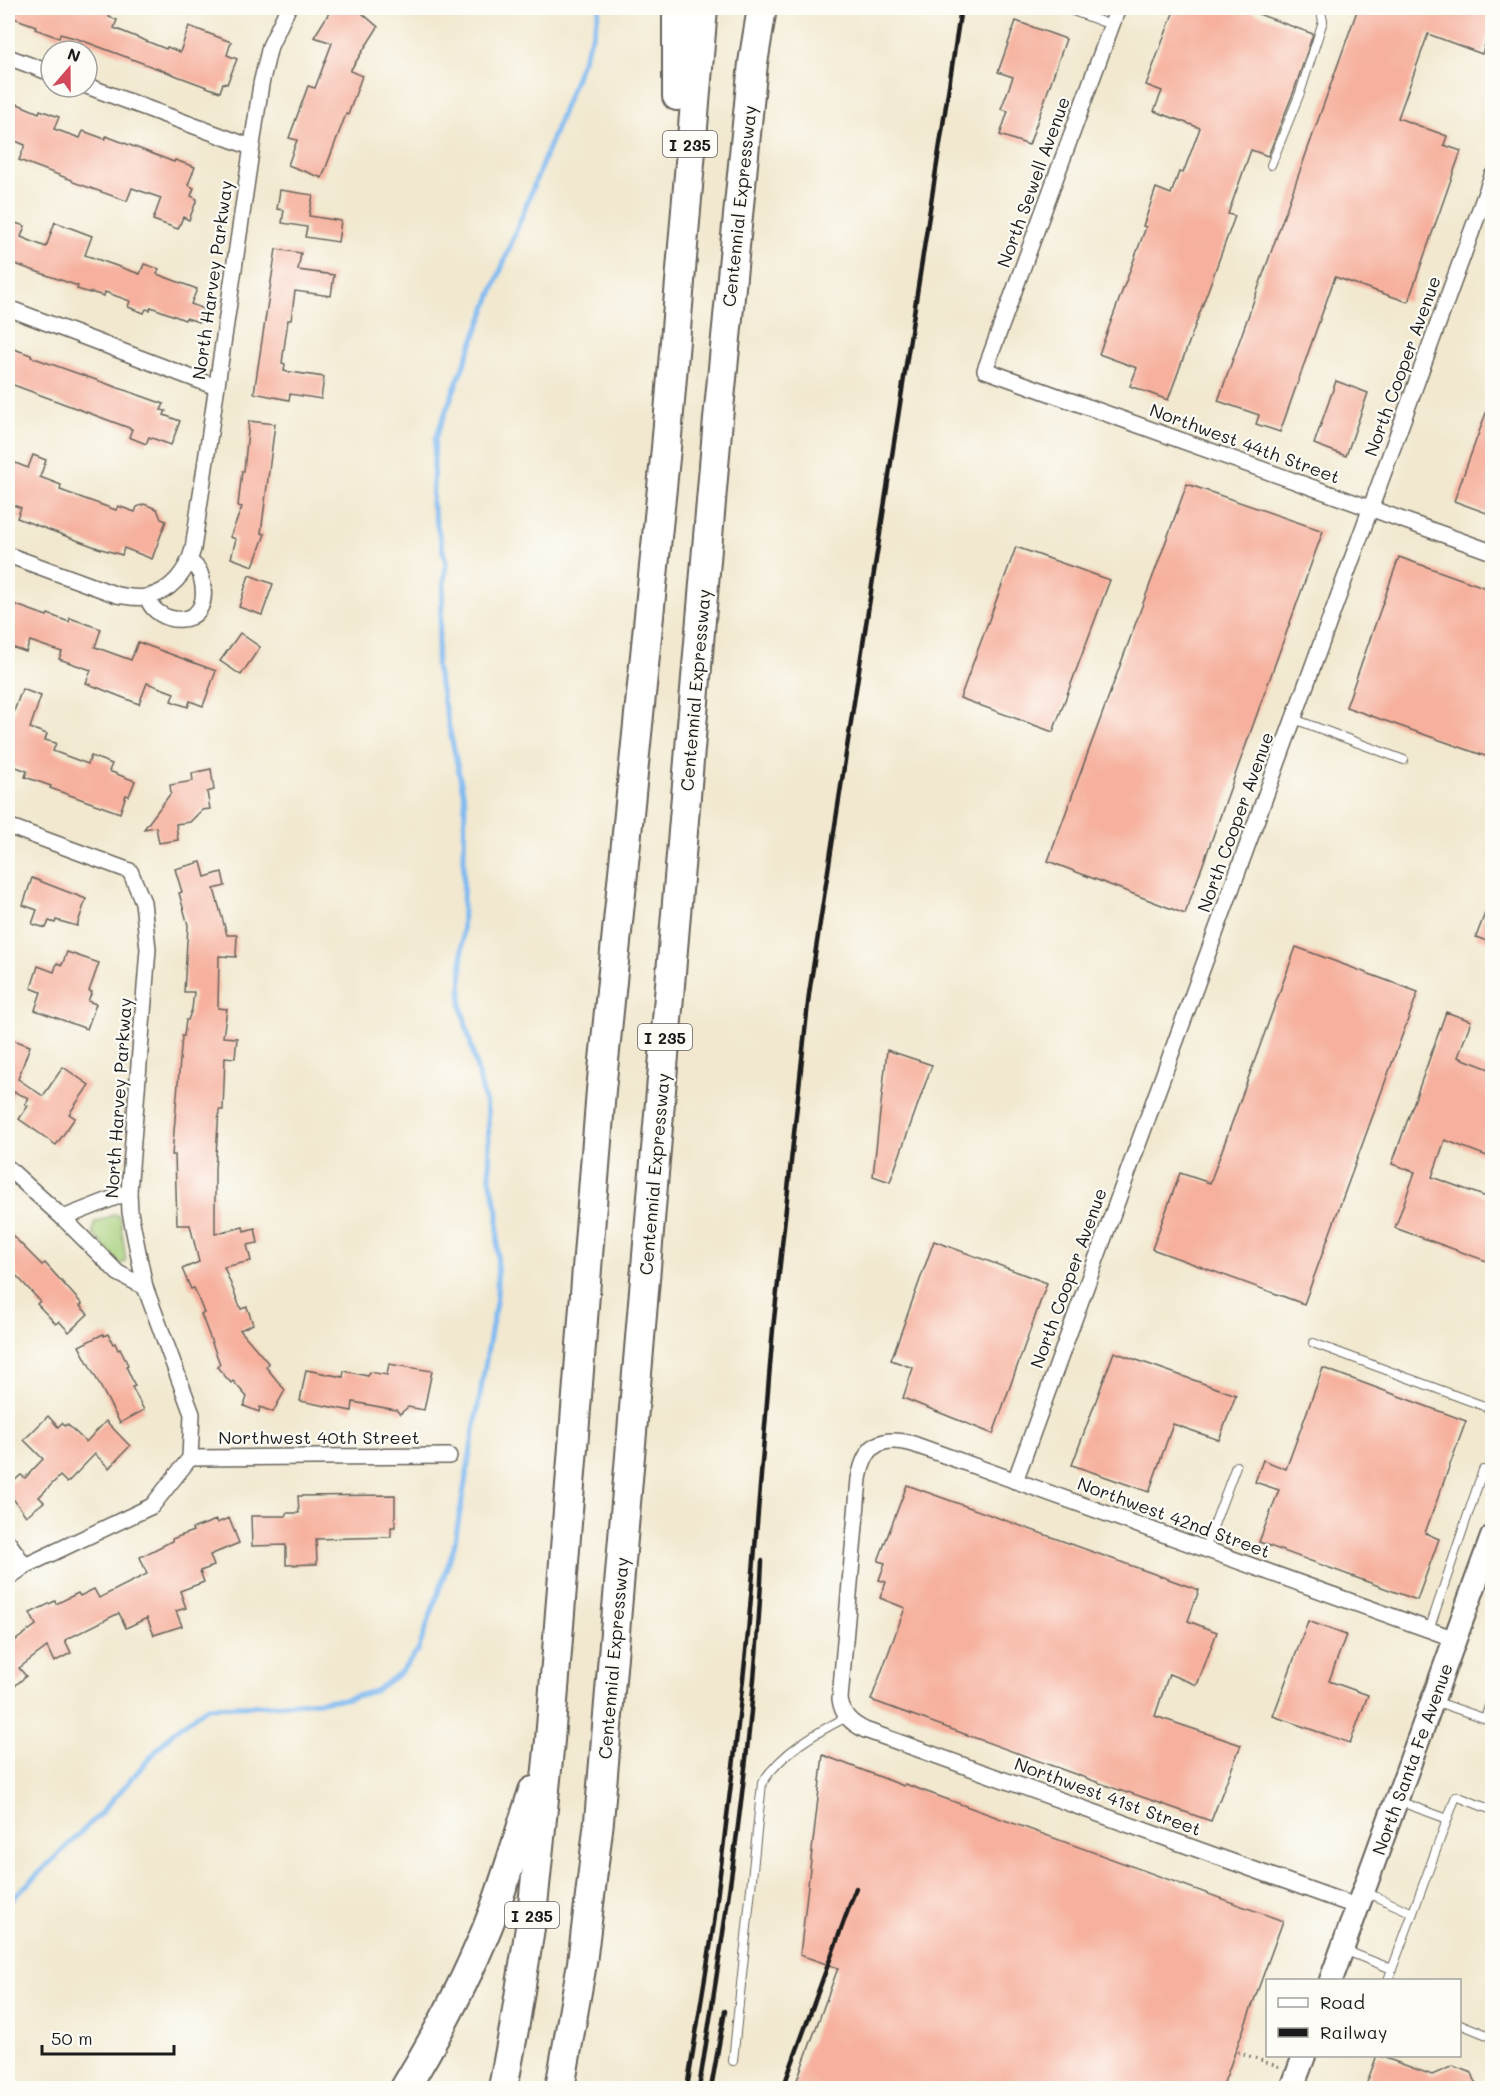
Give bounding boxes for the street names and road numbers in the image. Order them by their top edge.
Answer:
street label: North Sewell Avenue [991,93,1075,271]
street label: Centennial Expressway [716,104,762,308]
road number: I 235 [663,131,717,157]
street label: North Harvey Parkway [186,179,238,381]
street label: North Cooper Avenue [1358,272,1446,460]
street label: Northwest 44th Street [1147,397,1343,489]
street label: Centennial Expressway [674,588,716,792]
street label: North Cooper Avenue [1191,728,1279,916]
street label: North Harvey Parkway [99,997,137,1199]
road number: I 235 [638,1024,692,1050]
street label: Centennial Expressway [633,1072,675,1276]
street label: North Cooper Avenue [1024,1184,1112,1372]
street label: Northwest 40th Street [218,1425,420,1449]
street label: Northwest 42nd Street [1074,1471,1274,1563]
street label: Centennial Expressway [592,1556,634,1760]
street label: North Santa Fe Avenue [1366,1660,1458,1858]
street label: Northwest 41st Street [1011,1751,1205,1841]
road number: I 235 [505,1902,559,1928]

